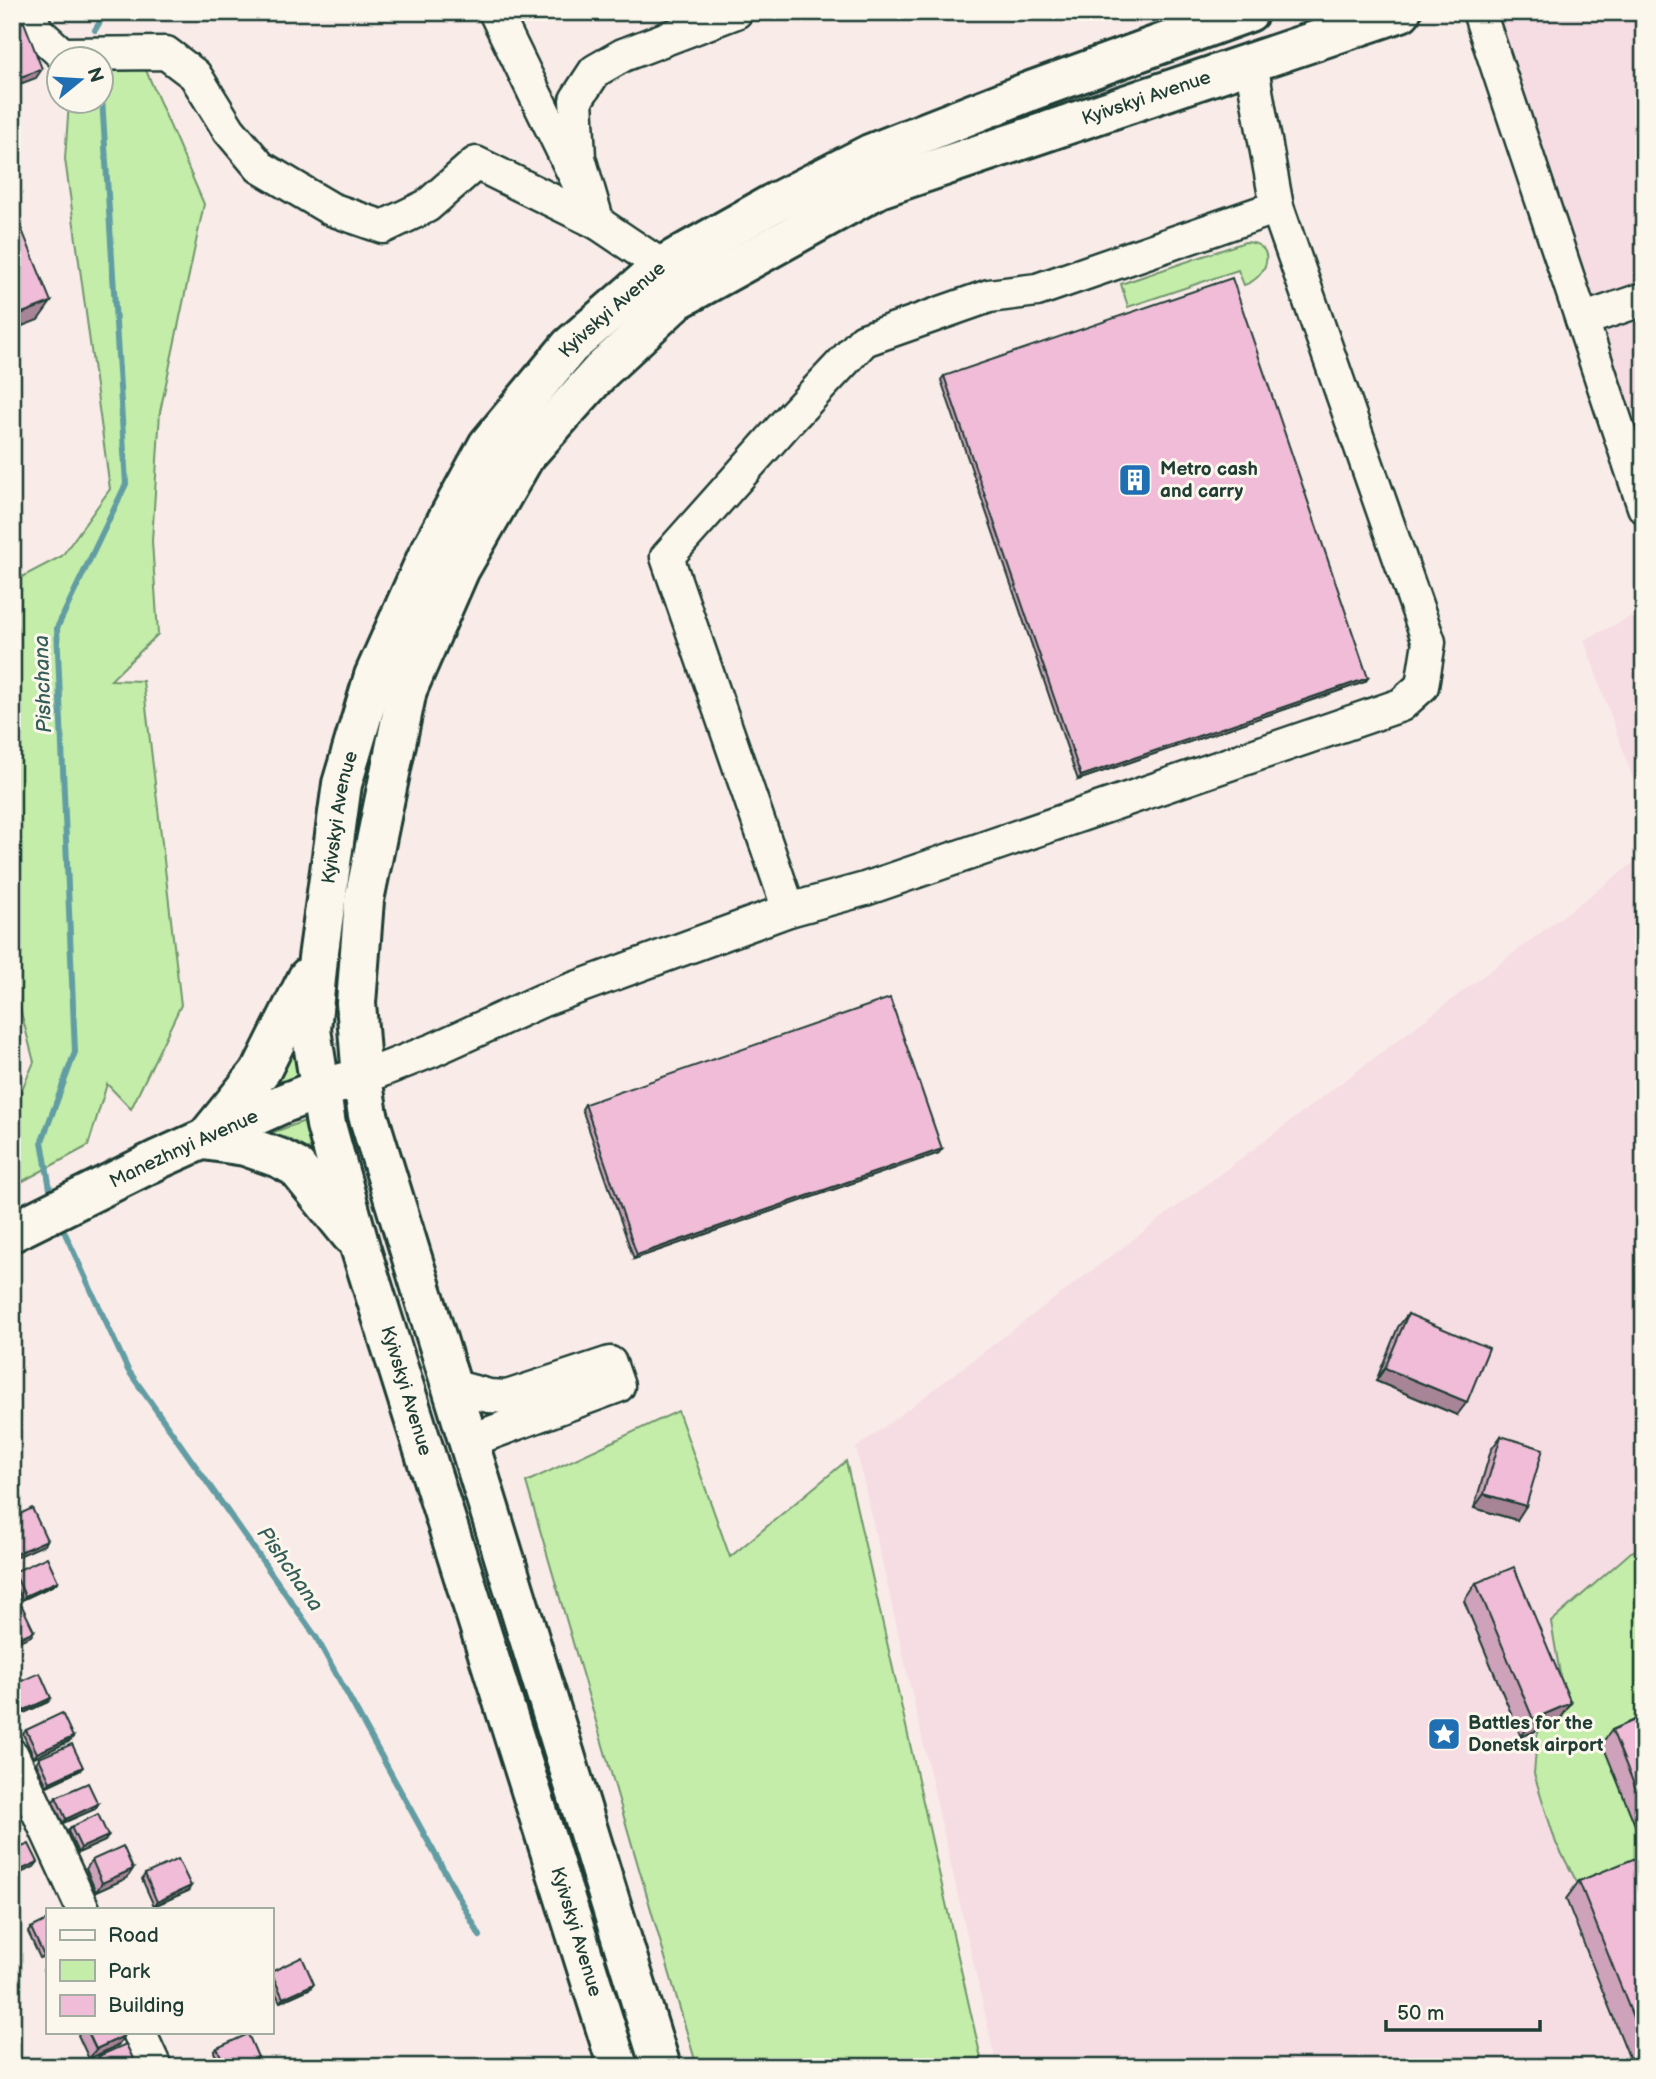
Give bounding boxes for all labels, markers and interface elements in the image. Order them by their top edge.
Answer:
north arrow [46,46,116,116]
text: N [82,65,108,86]
street label: Kyivskyi Avenue [1079,65,1214,130]
street label: Kyivskyi Avenue [554,257,670,362]
place label: Metro cash and carry [1160,458,1258,503]
building icon: Metro cash and carry [1116,461,1154,499]
water label: Pishchana [29,635,57,733]
street label: Kyivskyi Avenue [317,748,363,885]
street label: Manezhnyi Avenue [106,1105,262,1193]
street label: Kyivskyi Avenue [375,1323,437,1459]
water label: Pishchana [252,1522,328,1616]
place label: Battles for the Donetsk airport [1468,1712,1604,1757]
place icon: Battles for the Donetsk airport [1425,1715,1463,1753]
street label: Kyivskyi Avenue [545,1864,607,2000]
legend [46,1908,273,2034]
text: Road [108,1923,159,1948]
text: Park [108,1959,151,1984]
scale bar [1386,1988,1540,2032]
text: Building [108,1993,184,2018]
text: 50 m [1397,2001,1444,2026]

